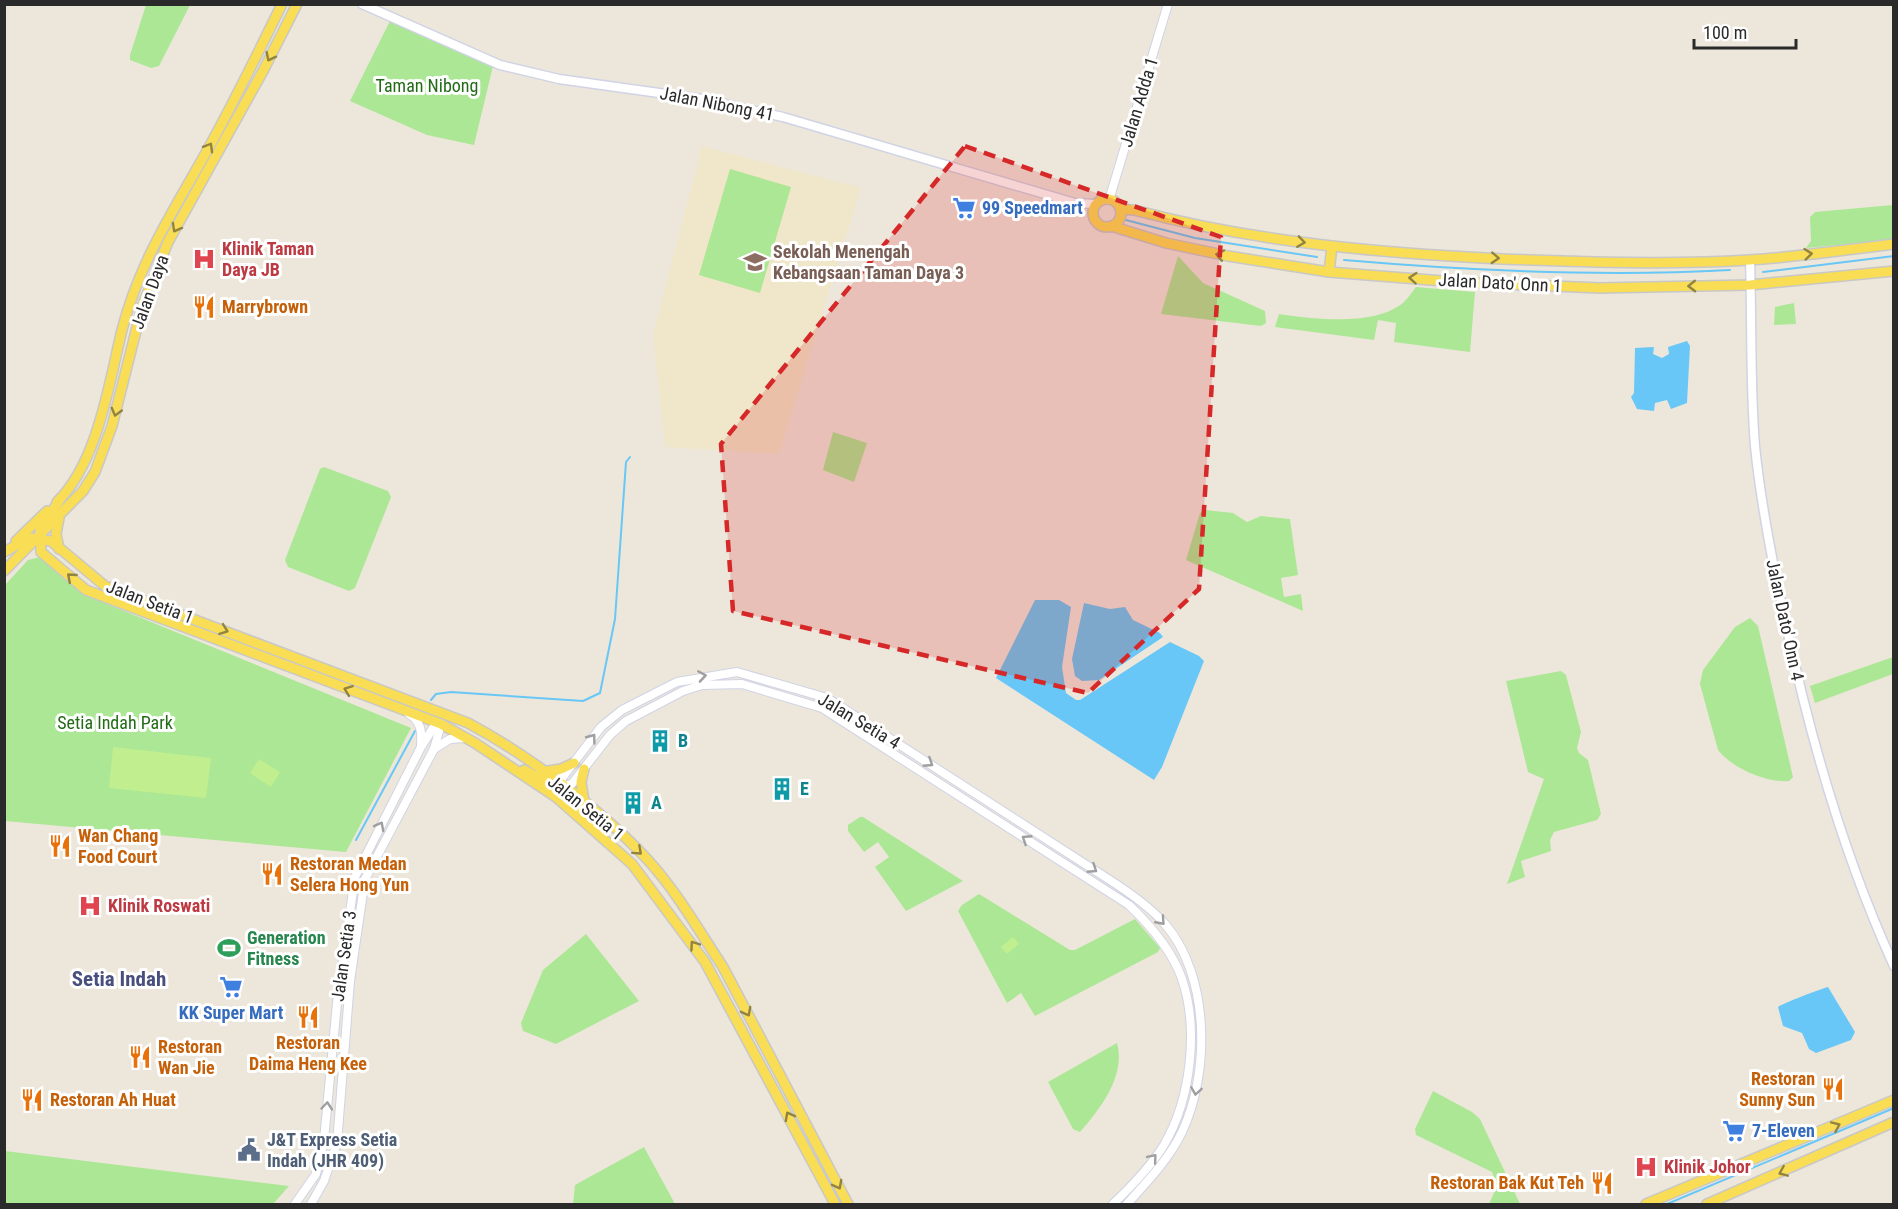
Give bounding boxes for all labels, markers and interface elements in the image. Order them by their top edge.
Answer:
scale bar [1694,12,1796,50]
text: 100 m [1703,22,1747,43]
one-way arrow [266,50,277,61]
street label: Jalan Adda 1 [1115,54,1162,149]
park label: Taman Nibong [376,75,478,96]
street label: Jalan Nibong 41 [658,82,776,125]
one-way arrow [202,143,213,153]
supermarket icon: 99 Speedmart [951,195,977,221]
place label: 99 Speedmart [982,197,1083,218]
one-way arrow [172,221,183,232]
one-way arrow [1297,235,1306,247]
place label: Klinik Taman Daya JB [222,238,314,280]
place label: Sekolah Menengah Kebangsaan Taman Daya 3 [773,241,964,283]
hospital icon: Klinik Taman Daya JB [191,246,217,272]
one-way arrow [1803,248,1812,261]
school or university icon: Sekolah Menengah Kebangsaan Taman Daya 3 [742,249,768,275]
one-way arrow [1215,249,1225,262]
street label: Jalan Daya [126,252,173,332]
one-way arrow [1491,252,1500,265]
street label: Jalan Dato' Onn 1 [1438,269,1562,296]
one-way arrow [1409,272,1418,285]
one-way arrow [1687,280,1696,293]
restaurant icon: Marrybrown [191,294,217,320]
place label: Marrybrown [222,296,308,317]
one-way arrow [111,406,123,417]
street label: Jalan Dato' Onn 4 [1762,557,1809,683]
one-way arrow [67,573,78,584]
street label: Jalan Setia 1 [104,575,197,628]
one-way arrow [218,622,229,635]
one-way arrow [697,671,707,683]
one-way arrow [343,684,353,697]
street label: Jalan Setia 4 [815,688,904,753]
park label: Setia Indah Park [57,712,173,733]
building icon: B [647,728,673,754]
place label: B [678,730,688,751]
one-way arrow [585,733,596,744]
one-way arrow [923,756,933,768]
street label: Jalan Setia 1 [544,771,629,845]
building icon: E [769,776,795,802]
place label: E [800,778,809,799]
building icon: A [620,790,646,816]
place label: A [651,792,662,813]
one-way arrow [373,821,384,832]
place label: Wan Chang Food Court [78,825,158,867]
restaurant icon: Wan Chang Food Court [47,833,73,859]
one-way arrow [1021,835,1032,846]
one-way arrow [631,844,642,855]
place label: Restoran Medan Selera Hong Yun [290,853,409,895]
restaurant icon: Restoran Medan Selera Hong Yun [259,861,285,887]
one-way arrow [1086,862,1097,873]
hospital icon: Klinik Roswati [77,893,103,919]
place label: Klinik Roswati [108,895,210,916]
street label: Jalan Setia 3 [327,909,360,1003]
one-way arrow [1154,914,1165,924]
place label: Generation Fitness [247,927,326,969]
sports icon: Generation Fitness [216,935,242,961]
one-way arrow [690,941,701,952]
district label: Setia Indah [72,967,166,991]
supermarket icon: KK Super Mart [218,974,244,1000]
place label: KK Super Mart [179,1002,284,1023]
restaurant icon: Restoran Daima Heng Kee [295,1004,321,1030]
one-way arrow [740,1006,751,1017]
place label: Restoran Daima Heng Kee [249,1032,367,1074]
place label: Restoran Wan Jie [158,1036,222,1078]
restaurant icon: Restoran Wan Jie [127,1044,153,1070]
place label: Restoran Sunny Sun [1739,1068,1815,1110]
restaurant icon: Restoran Sunny Sun [1820,1076,1846,1102]
restaurant icon: Restoran Ah Huat [19,1087,45,1113]
one-way arrow [1191,1087,1203,1096]
place label: Restoran Ah Huat [50,1089,176,1110]
one-way arrow [320,1101,333,1110]
one-way arrow [785,1111,796,1122]
supermarket icon: 7-Eleven [1721,1118,1747,1144]
place label: 7-Eleven [1752,1120,1815,1141]
one-way arrow [1830,1121,1841,1133]
place label: J&T Express Setia Indah (JHR 409) [267,1129,397,1172]
public building icon: J&T Express Setia Indah (JHR 409) [236,1137,262,1163]
one-way arrow [1146,1154,1157,1165]
hospital icon: Klinik Johor [1633,1154,1659,1180]
place label: Klinik Johor [1664,1156,1751,1177]
one-way arrow [1778,1165,1789,1177]
restaurant icon: Restoran Bak Kut Teh [1589,1170,1615,1196]
place label: Restoran Bak Kut Teh [1430,1172,1584,1193]
one-way arrow [831,1178,842,1189]

